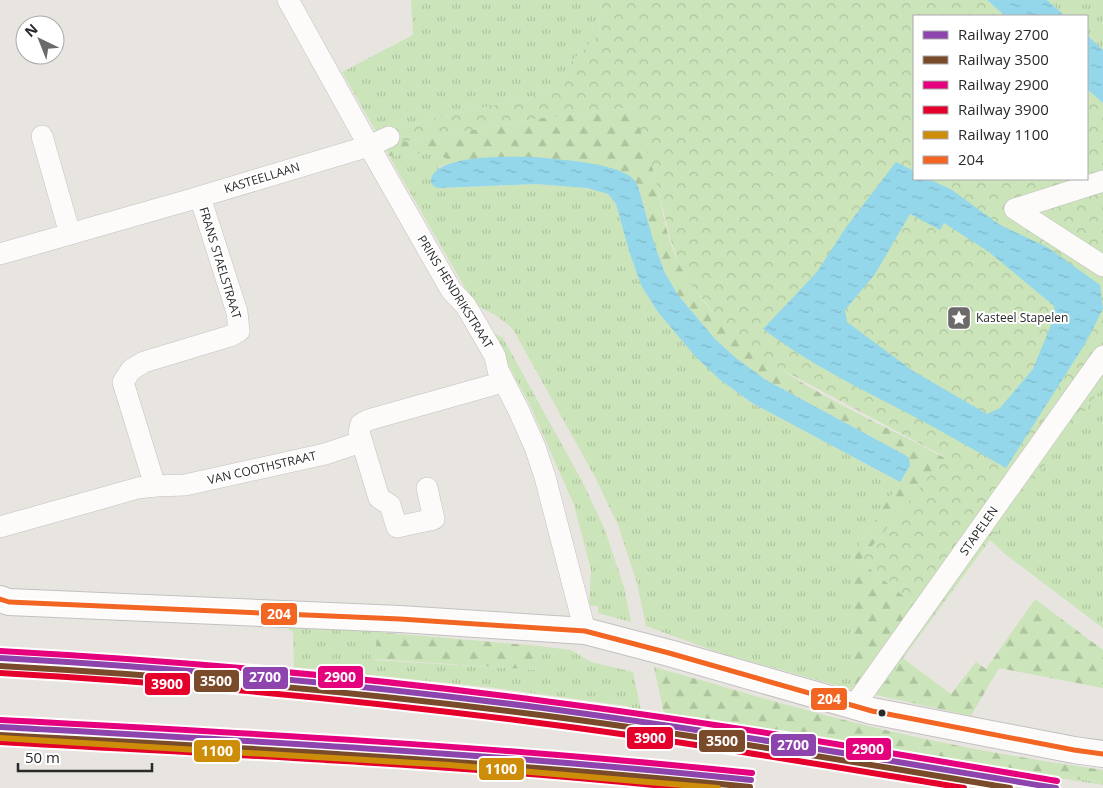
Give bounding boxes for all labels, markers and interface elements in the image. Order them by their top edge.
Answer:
north arrow [15,15,65,65]
legend [913,15,1088,180]
text: N [20,19,41,41]
text: Railway 2700 [958,24,1049,44]
text: Railway 3500 [958,49,1049,69]
text: Railway 2900 [958,74,1049,94]
text: Railway 3900 [958,99,1049,119]
text: Railway 1100 [958,124,1049,144]
text: 204 [958,149,984,169]
street label: KASTEELLAAN [222,158,302,197]
street label: FRANS STAELSTRAAT [195,205,246,321]
street label: PRINS HENDRIKSTRAAT [414,232,497,352]
place icon: Kasteel Stapelen [946,305,972,331]
place label: Kasteel Stapelen [976,309,1068,326]
street label: VAN COOTHSTRAAT [206,447,318,488]
street label: STAPELEN [955,503,1002,559]
line badge: 204 [260,602,298,626]
text: 204 [267,604,291,623]
line badge: 2900 [317,665,364,689]
line badge: 2700 [242,666,289,690]
text: 2700 [249,667,281,686]
text: 2900 [324,667,356,686]
line badge: 3500 [193,669,240,693]
text: 3500 [200,671,232,690]
line badge: 3900 [144,672,191,696]
text: 3900 [151,674,183,693]
line badge: 204 [810,687,848,711]
text: 204 [817,689,841,708]
unlabelled marker [877,708,887,718]
line badge: 3900 [626,726,674,750]
text: 3900 [634,728,666,747]
line badge: 3500 [698,729,746,753]
text: 3500 [706,731,738,750]
line badge: 2700 [770,733,817,757]
text: 2700 [777,735,809,754]
line badge: 2900 [845,737,892,761]
line badge: 1100 [193,739,241,763]
text: 2900 [852,739,884,758]
scale bar [18,740,151,772]
text: 1100 [201,741,233,760]
text: 50 m [25,747,60,767]
line badge: 1100 [478,757,525,781]
text: 1100 [485,759,517,778]

